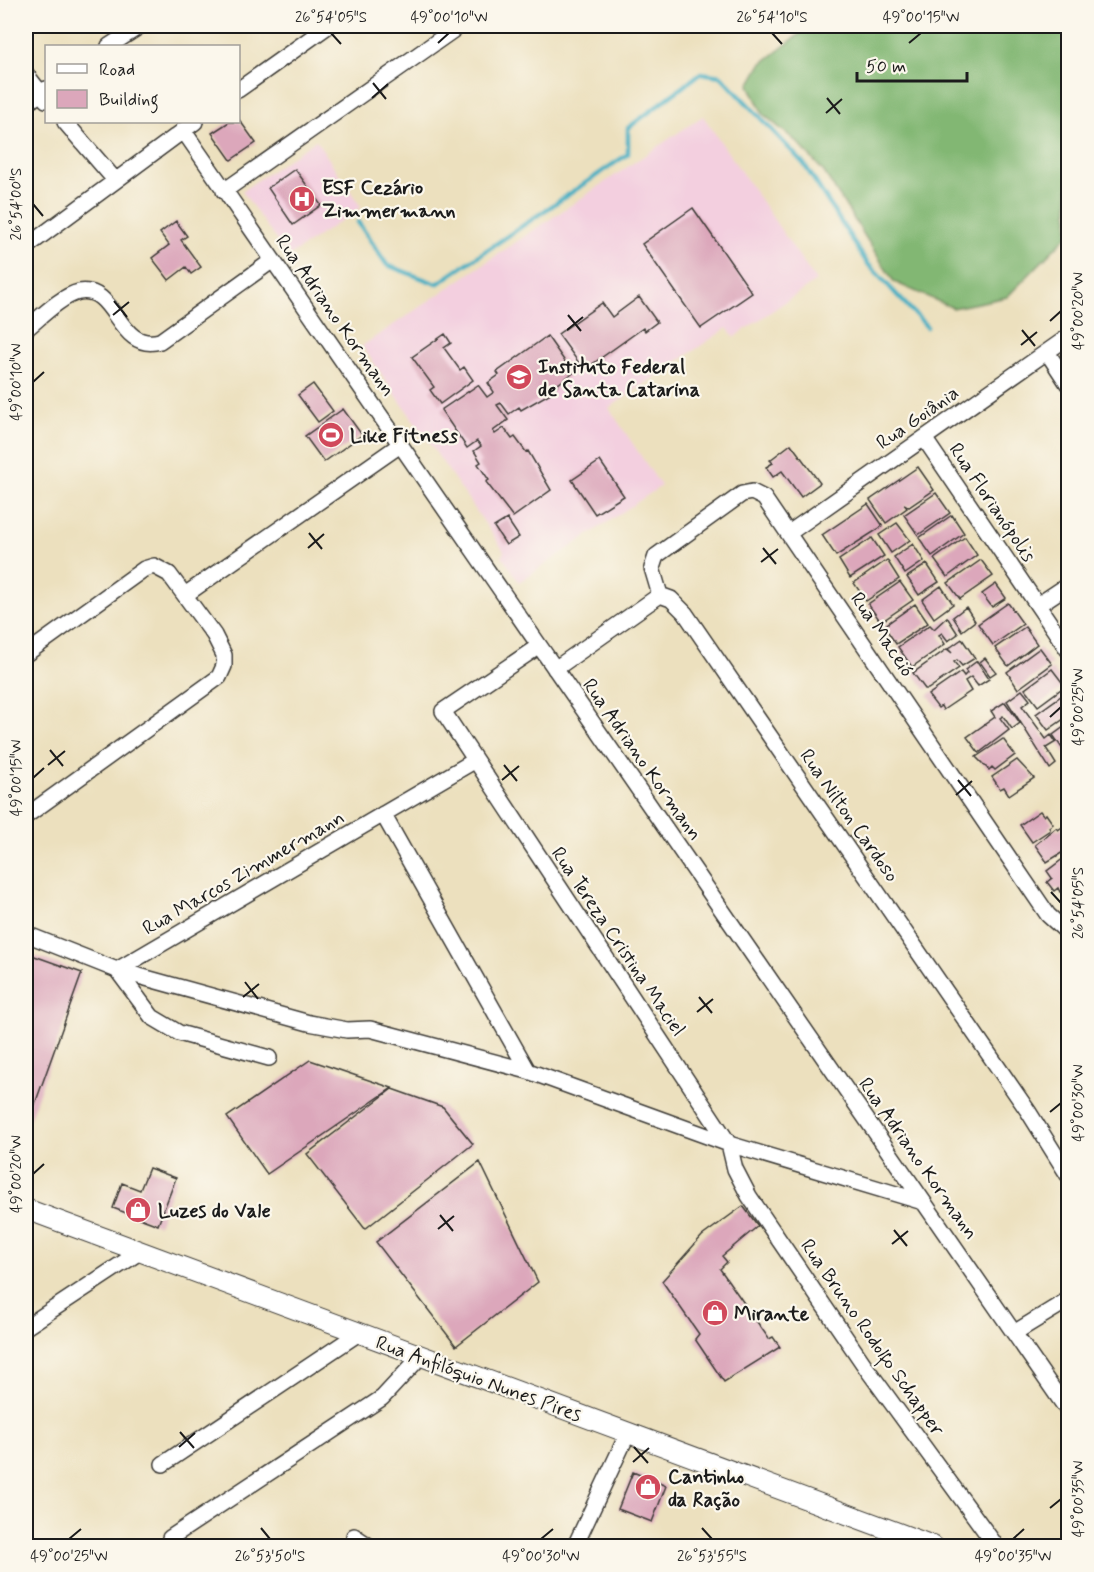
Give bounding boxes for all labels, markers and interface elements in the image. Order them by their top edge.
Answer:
text: 26°54'05"S [295,8,367,28]
text: 49°00'10"W [410,8,488,28]
text: 26°54'10"S [736,8,808,28]
text: 49°00'15"W [883,8,959,28]
legend [45,45,240,123]
scale bar [857,45,966,83]
text: 50 m [866,55,906,79]
text: Road [99,58,135,82]
text: Building [99,88,159,114]
text: 26°54'00"S [7,168,27,240]
place label: ESF Cezário Zimmermann [322,175,456,225]
hospital icon: ESF Cezário Zimmermann [287,184,317,214]
street label: Rua Adriano Kormann [269,229,401,402]
text: 49°00'20"W [1069,272,1089,350]
text: 49°00'10"W [7,343,27,421]
place label: Instituto Federal de Santa Catarina [538,354,700,404]
school or university icon: Instituto Federal de Santa Catarina [504,362,534,392]
street label: Rua Goiânia [871,380,965,457]
sports icon: Like Fitness [316,420,346,450]
place label: Like Fitness [350,423,458,450]
street label: Rua Florianópolis [942,438,1042,568]
street label: Rua Maceió [843,587,920,683]
text: 49°00'25"W [1069,668,1089,746]
street label: Rua Adriano Kormann [576,673,708,846]
text: 49°00'15"W [7,740,27,816]
street label: Rua Nilton Cardoso [793,744,905,888]
street label: Rua Marcos Zimmermann [138,804,350,942]
street label: Rua Tereza Cristina Maciel [544,842,691,1042]
text: 26°54'05"S [1069,867,1089,939]
text: 49°00'30"W [1069,1064,1089,1142]
street label: Rua Adriano Kormann [852,1072,984,1245]
text: 49°00'20"W [7,1135,27,1213]
shop icon: Luzes do Vale [123,1195,153,1225]
place label: Luzes do Vale [158,1198,271,1225]
street label: Rua Bruno Rodolfo Schapper [792,1234,951,1443]
shop icon: Mirante [700,1298,730,1328]
place label: Mirante [734,1301,810,1328]
street label: Rua Anfilóquio Nunes Pires [372,1330,585,1429]
text: 49°00'35"W [1069,1461,1089,1537]
place label: Cantinho da Ração [668,1464,745,1514]
shop icon: Cantinho da Ração [633,1472,663,1502]
text: 49°00'25"W [30,1547,108,1567]
text: 26°53'50"S [235,1547,305,1567]
text: 49°00'30"W [502,1547,580,1567]
text: 26°53'55"S [677,1547,747,1567]
text: 49°00'35"W [975,1547,1051,1567]

